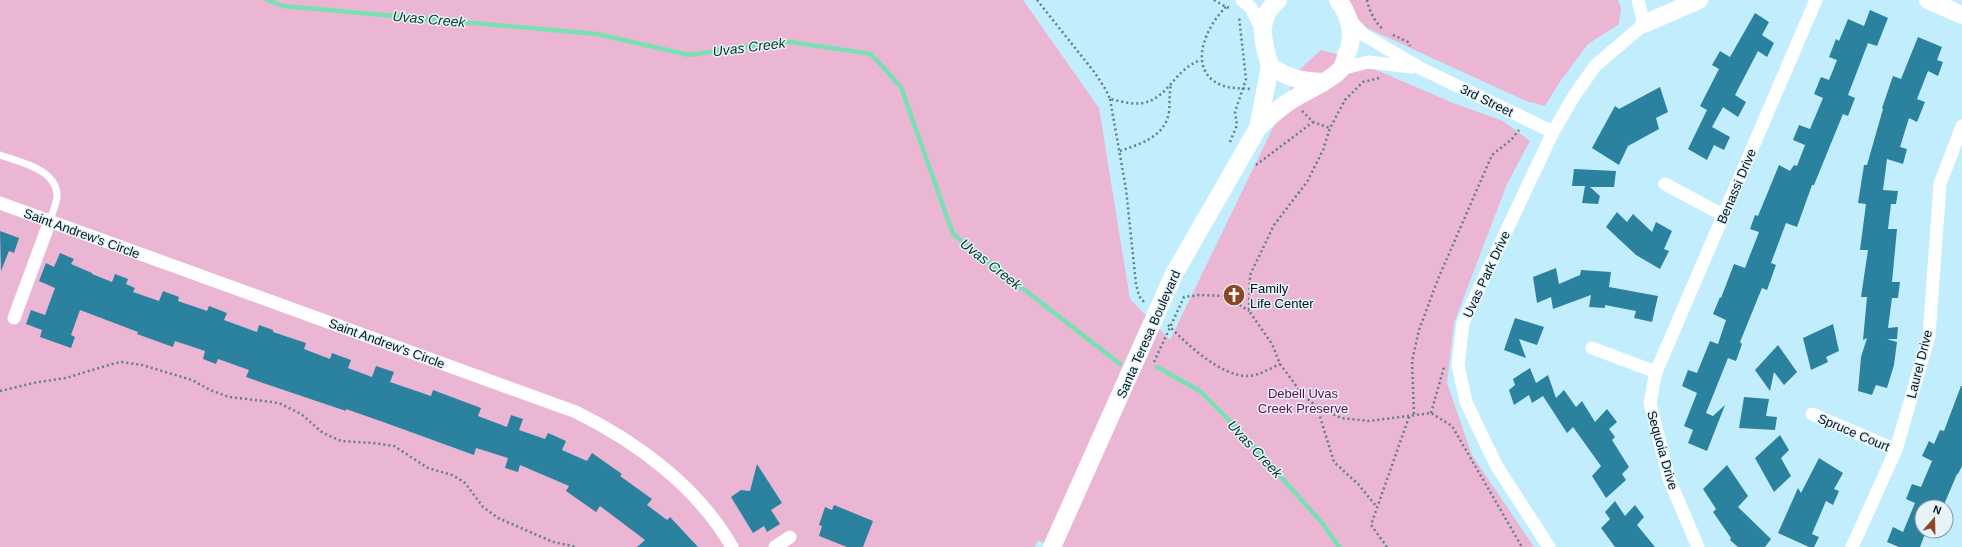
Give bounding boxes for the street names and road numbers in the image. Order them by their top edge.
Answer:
street label: 3rd Street [1458,81,1516,120]
street label: Benassi Drive [1714,146,1759,226]
street label: Saint Andrew's Circle [22,205,142,261]
street label: Uvas Park Drive [1460,228,1513,320]
street label: Santa Teresa Boulevard [1113,268,1183,401]
street label: Saint Andrew's Circle [327,315,447,371]
street label: Laurel Drive [1904,328,1935,400]
street label: Sequoia Drive [1644,409,1681,491]
street label: Spruce Court [1816,411,1892,454]

